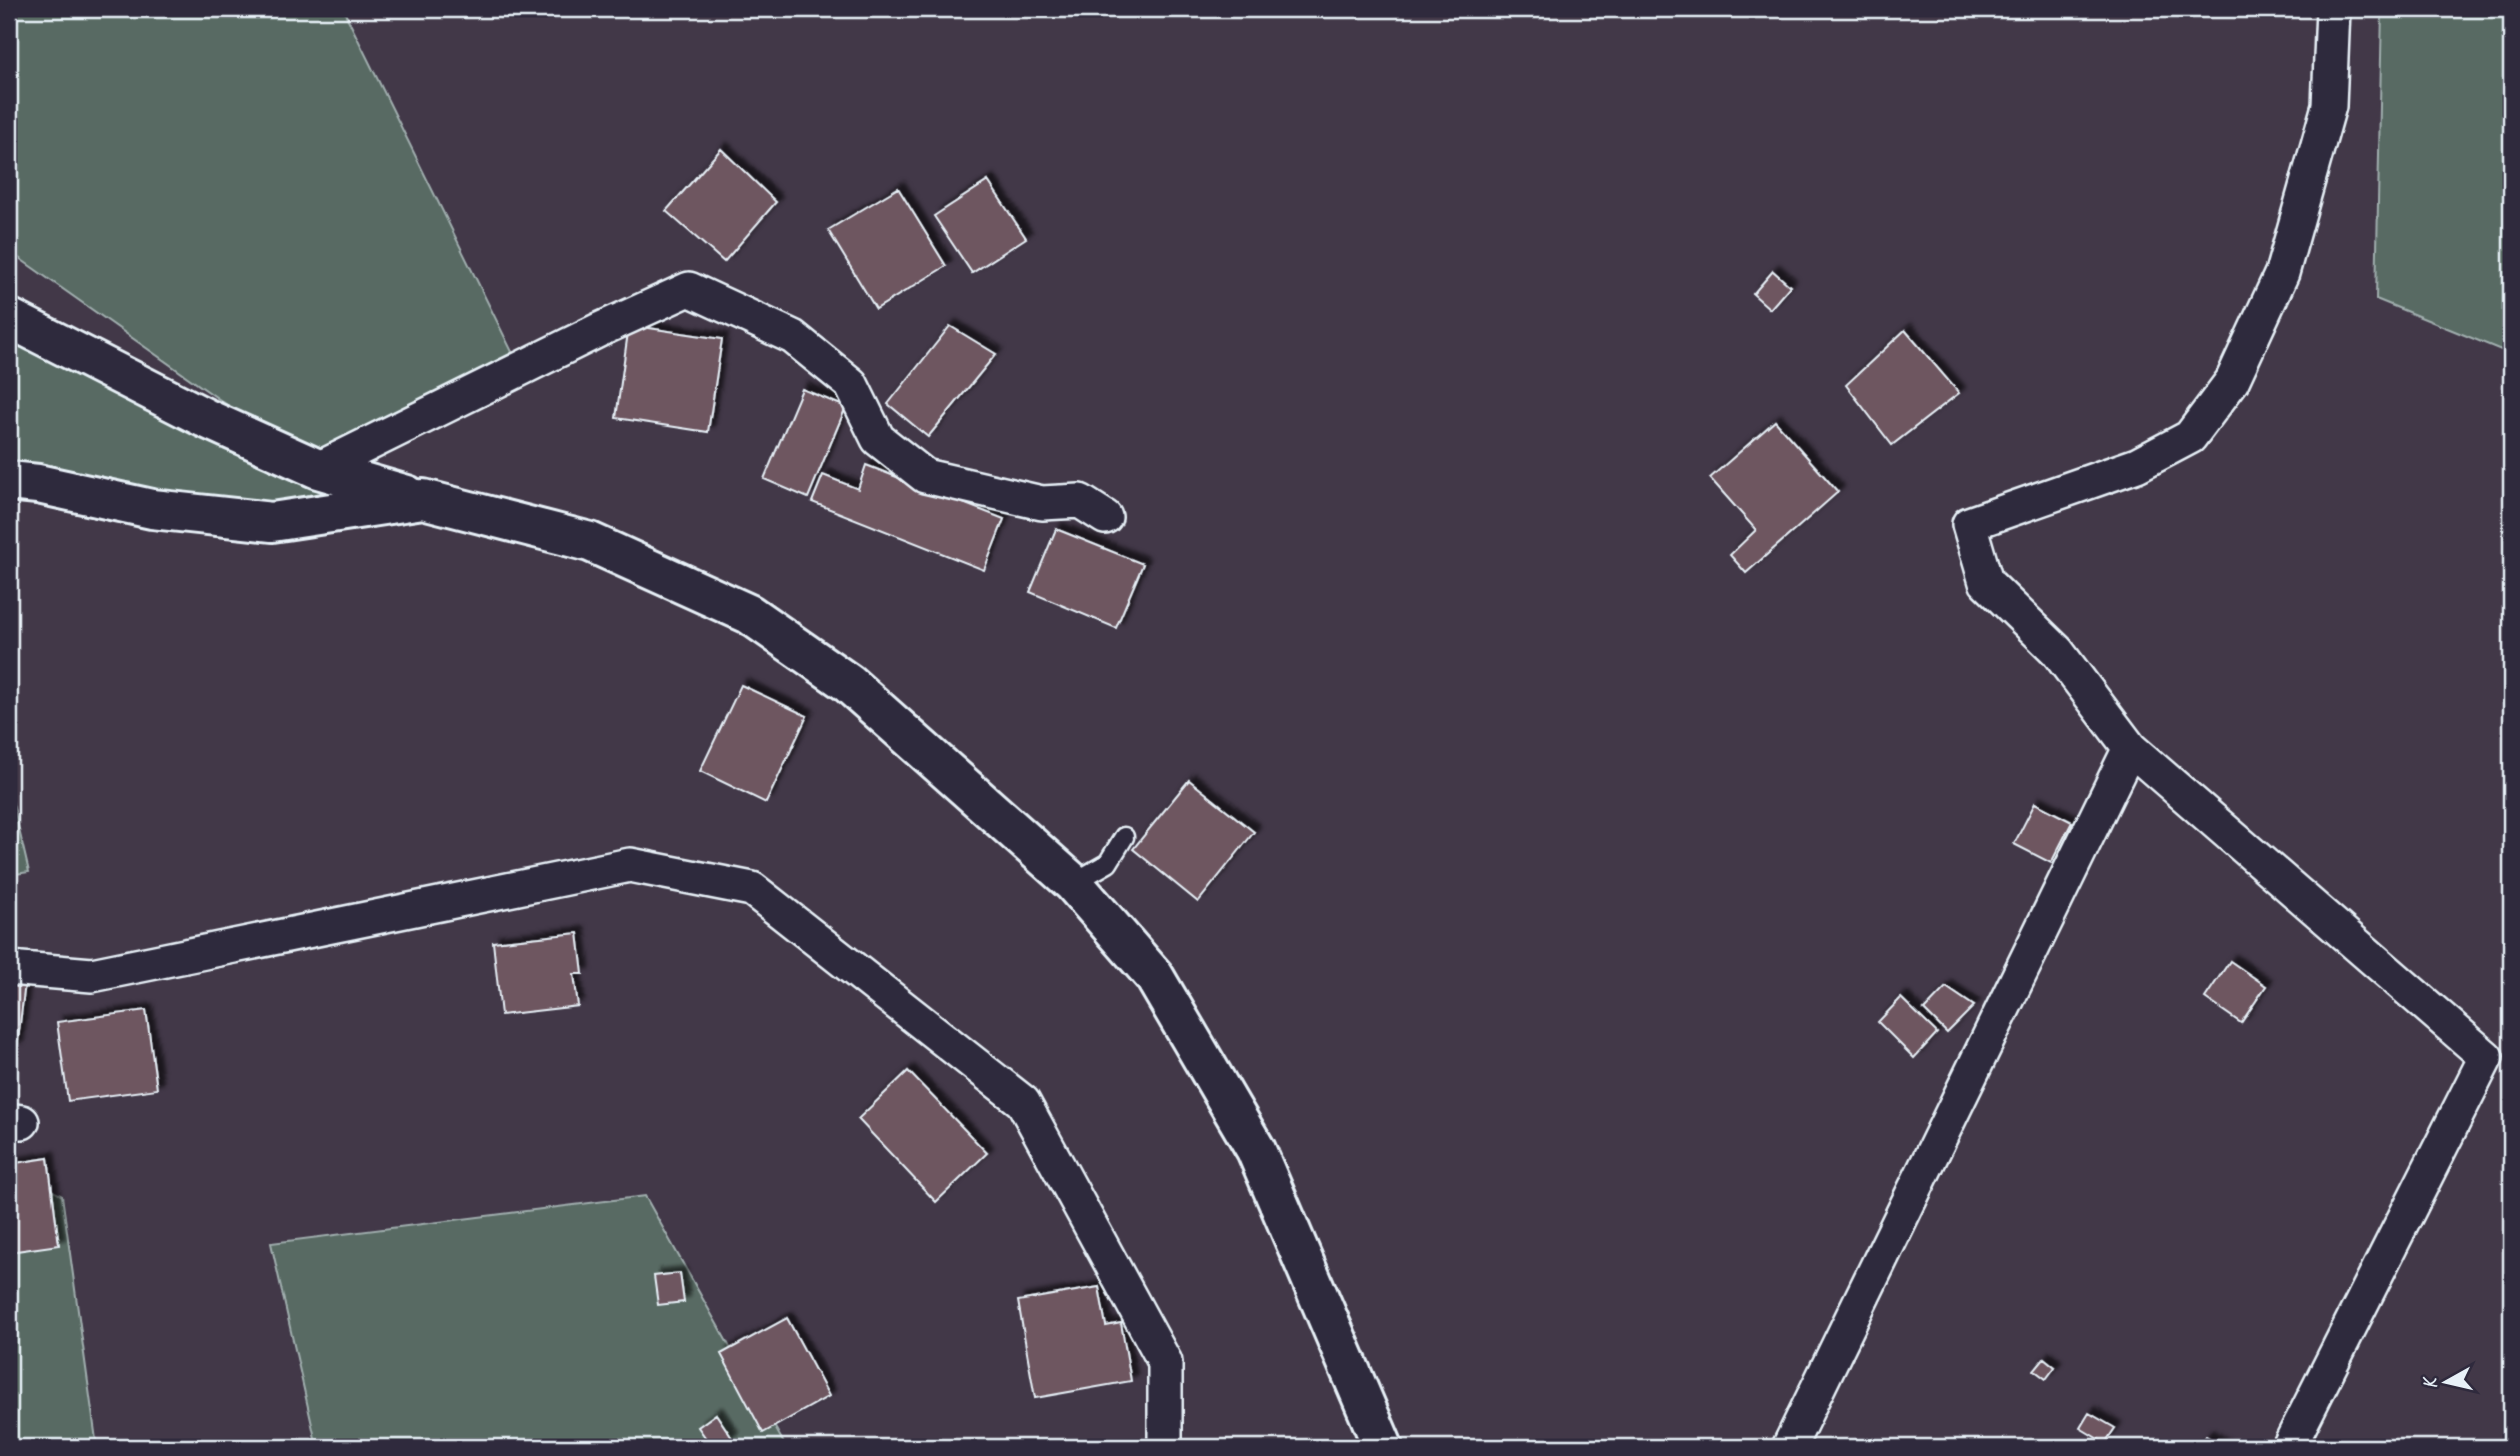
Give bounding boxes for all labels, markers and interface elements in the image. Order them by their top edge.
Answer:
north arrow [2412,1348,2482,1418]
text: K [2417,1373,2443,1391]

